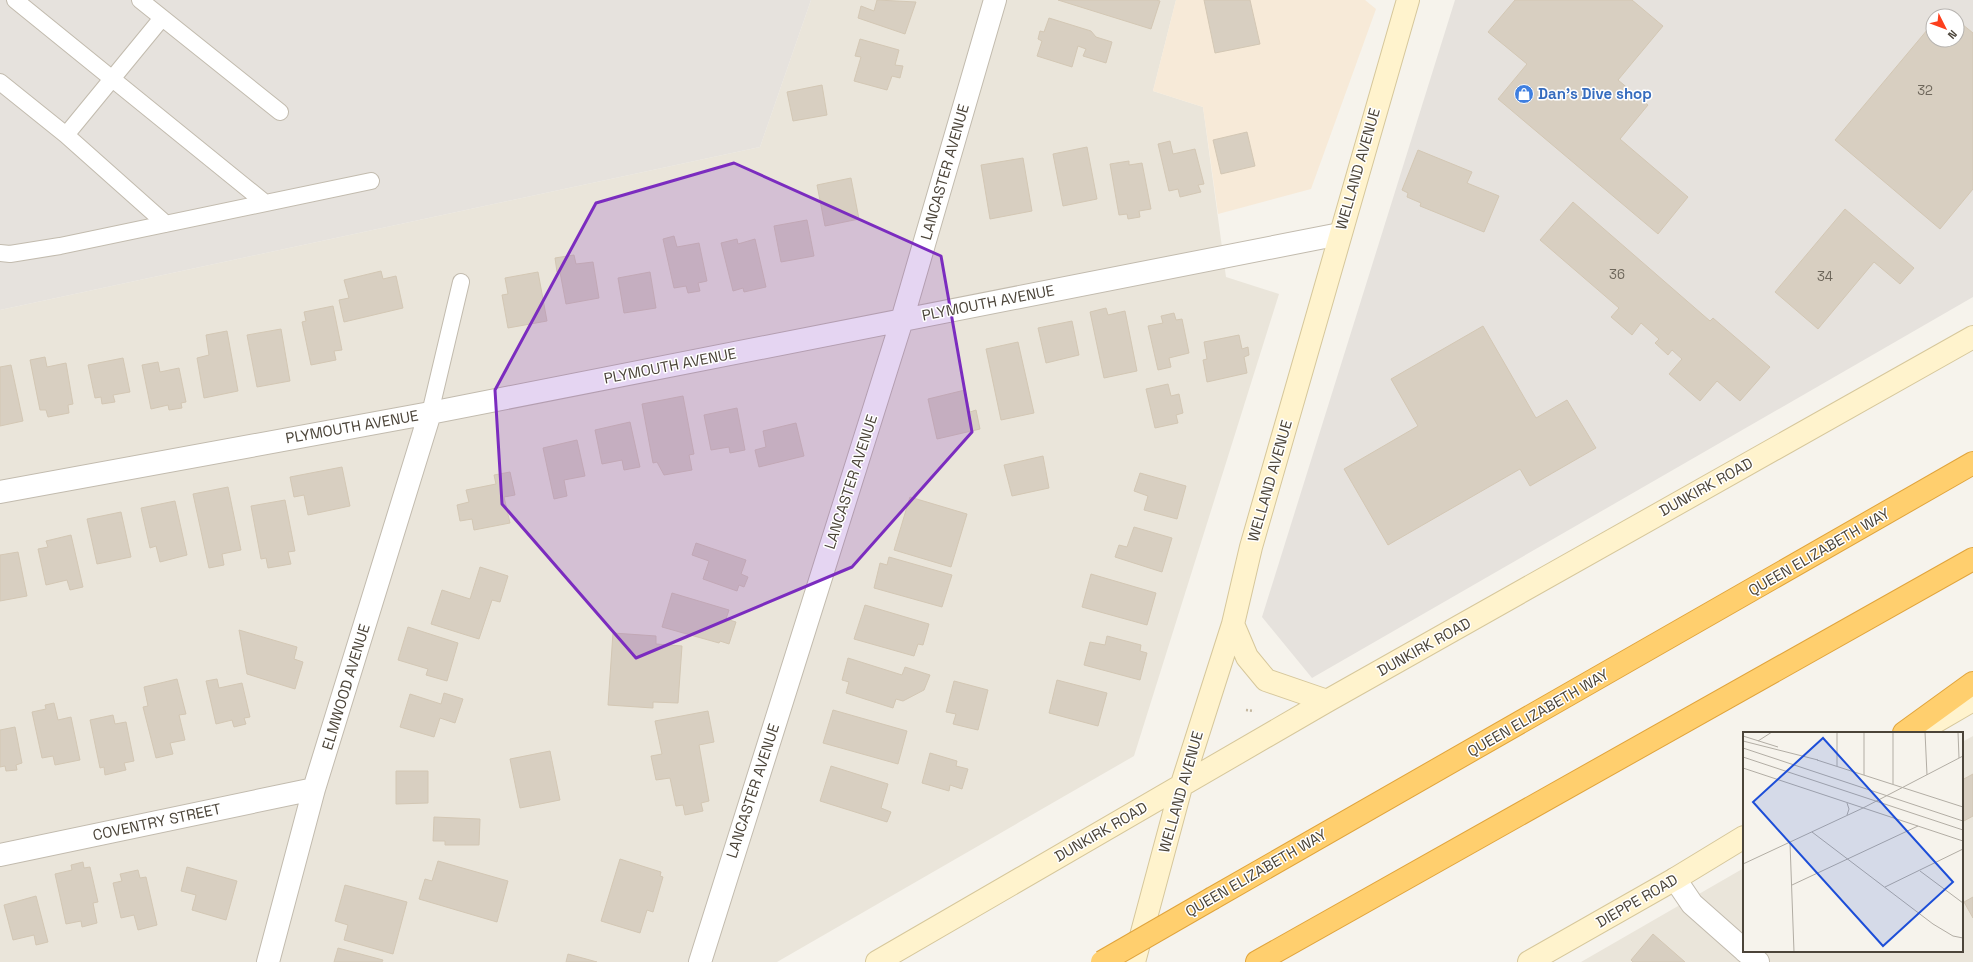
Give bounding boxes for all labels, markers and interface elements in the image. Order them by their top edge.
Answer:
north arrow [1925,8,1965,48]
text: N [1945,27,1960,42]
house number: 32 [1917,82,1933,99]
shop icon: Dan's Dive shop [1513,83,1535,105]
place label: Dan's Dive shop [1538,84,1652,103]
street label: LANCASTER AVENUE [916,102,973,242]
street label: WELLAND AVENUE [1331,106,1384,232]
house number: 36 [1609,266,1625,283]
house number: 34 [1817,268,1833,285]
street label: PLYMOUTH AVENUE [920,280,1056,325]
street label: PLYMOUTH AVENUE [602,343,738,388]
street label: PLYMOUTH AVENUE [284,405,420,448]
street label: LANCASTER AVENUE [820,412,881,552]
street label: WELLAND AVENUE [1243,418,1296,544]
street label: DUNKIRK ROAD [1656,453,1756,520]
street label: QUEEN ELIZABETH WAY [1745,503,1893,600]
street label: DUNKIRK ROAD [1374,613,1474,680]
street label: ELMWOOD AVENUE [317,622,374,752]
street label: QUEEN ELIZABETH WAY [1464,664,1612,761]
street label: LANCASTER AVENUE [722,721,783,861]
street label: WELLAND AVENUE [1154,729,1207,855]
inset map [1743,732,1963,952]
street label: DUNKIRK ROAD [1051,797,1151,866]
street label: COVENTRY STREET [91,799,223,844]
street label: QUEEN ELIZABETH WAY [1182,824,1330,921]
street label: DIEPPE ROAD [1593,870,1681,932]

